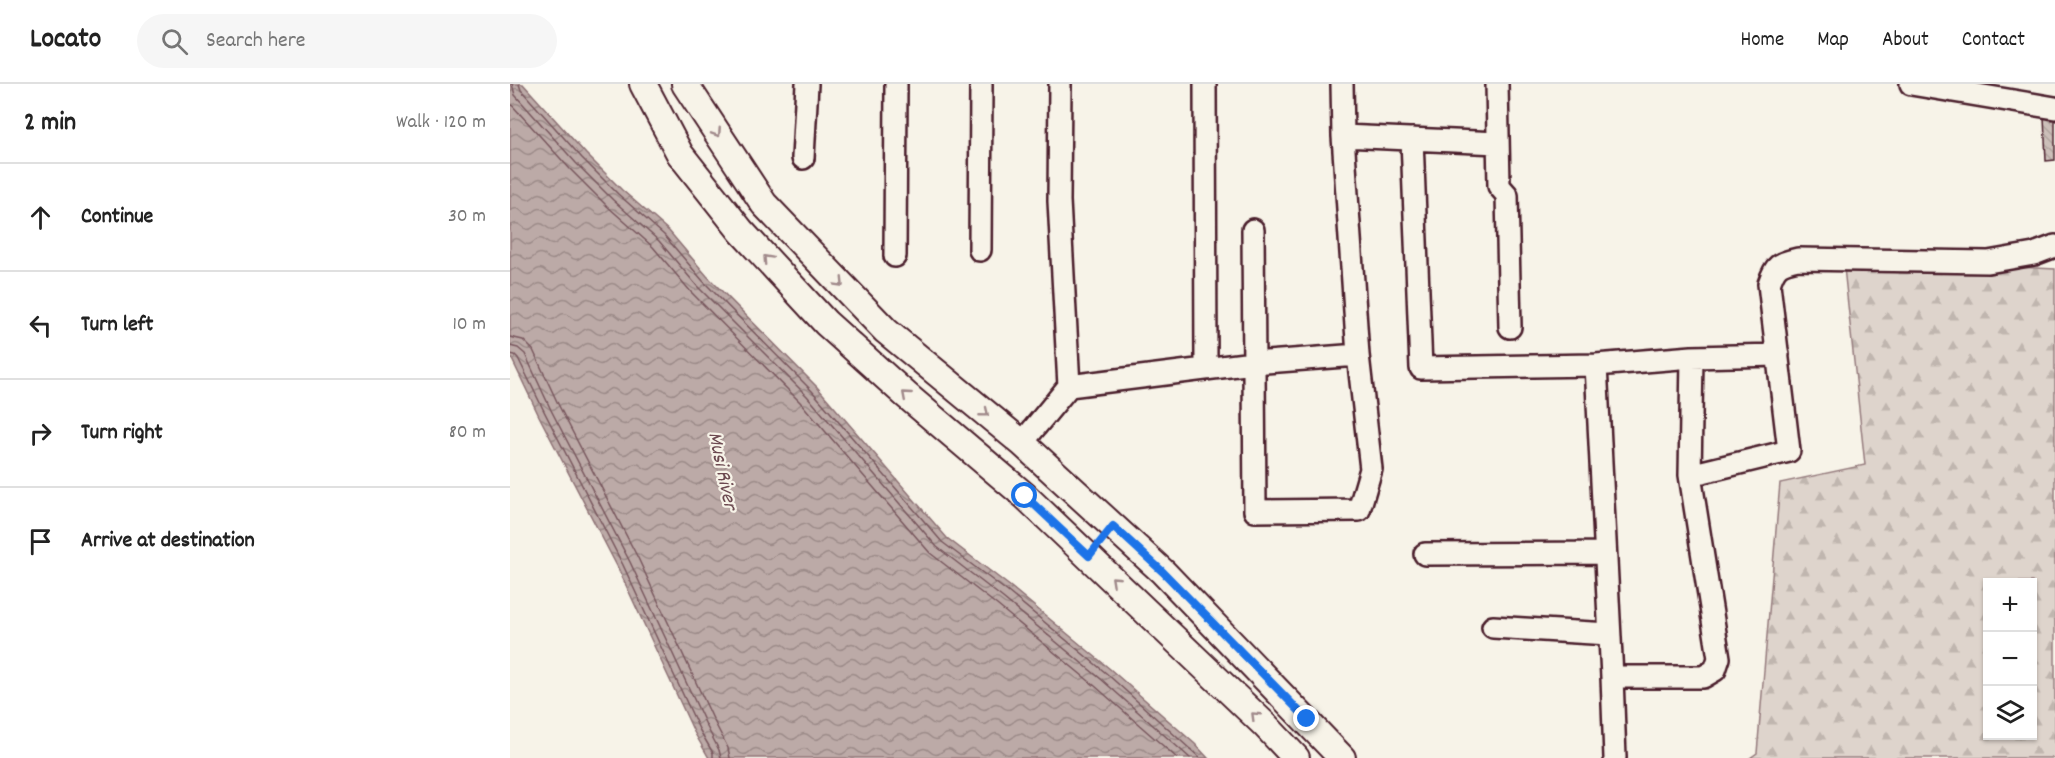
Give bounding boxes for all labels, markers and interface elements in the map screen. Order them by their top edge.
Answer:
search box [137,14,557,68]
text: Locato [30,21,101,61]
icon: search [158,25,191,58]
text: Search here [206,26,306,57]
text: Home [1740,26,1784,56]
text: Map [1817,26,1849,56]
text: About [1882,26,1929,56]
text: Contact [1962,26,2025,56]
text: 2 min [24,105,76,142]
text: Walk · 120 m [396,109,486,137]
one-way arrow [710,126,721,137]
icon: ahead [24,201,57,234]
text: Continue [81,202,153,233]
text: 30 m [448,203,486,231]
one-way arrow [763,255,774,266]
one-way arrow [833,277,844,287]
icon: left [24,309,57,342]
text: Turn left [81,310,153,341]
text: 10 m [452,311,486,339]
one-way arrow [903,391,913,402]
one-way arrow [979,405,990,416]
icon: right [24,417,57,450]
text: Turn right [81,418,163,449]
text: 80 m [449,419,486,447]
water label: Musi River [698,429,744,515]
route start [1011,482,1037,508]
icon: arrive [24,525,57,558]
text: Arrive at destination [81,526,255,557]
one-way arrow [1111,577,1122,588]
map controls [1983,578,2037,740]
button: + [1983,578,2037,632]
button: − [1983,632,2037,686]
button: layers [1983,686,2037,740]
route end [1293,705,1319,731]
one-way arrow [1252,712,1263,723]

